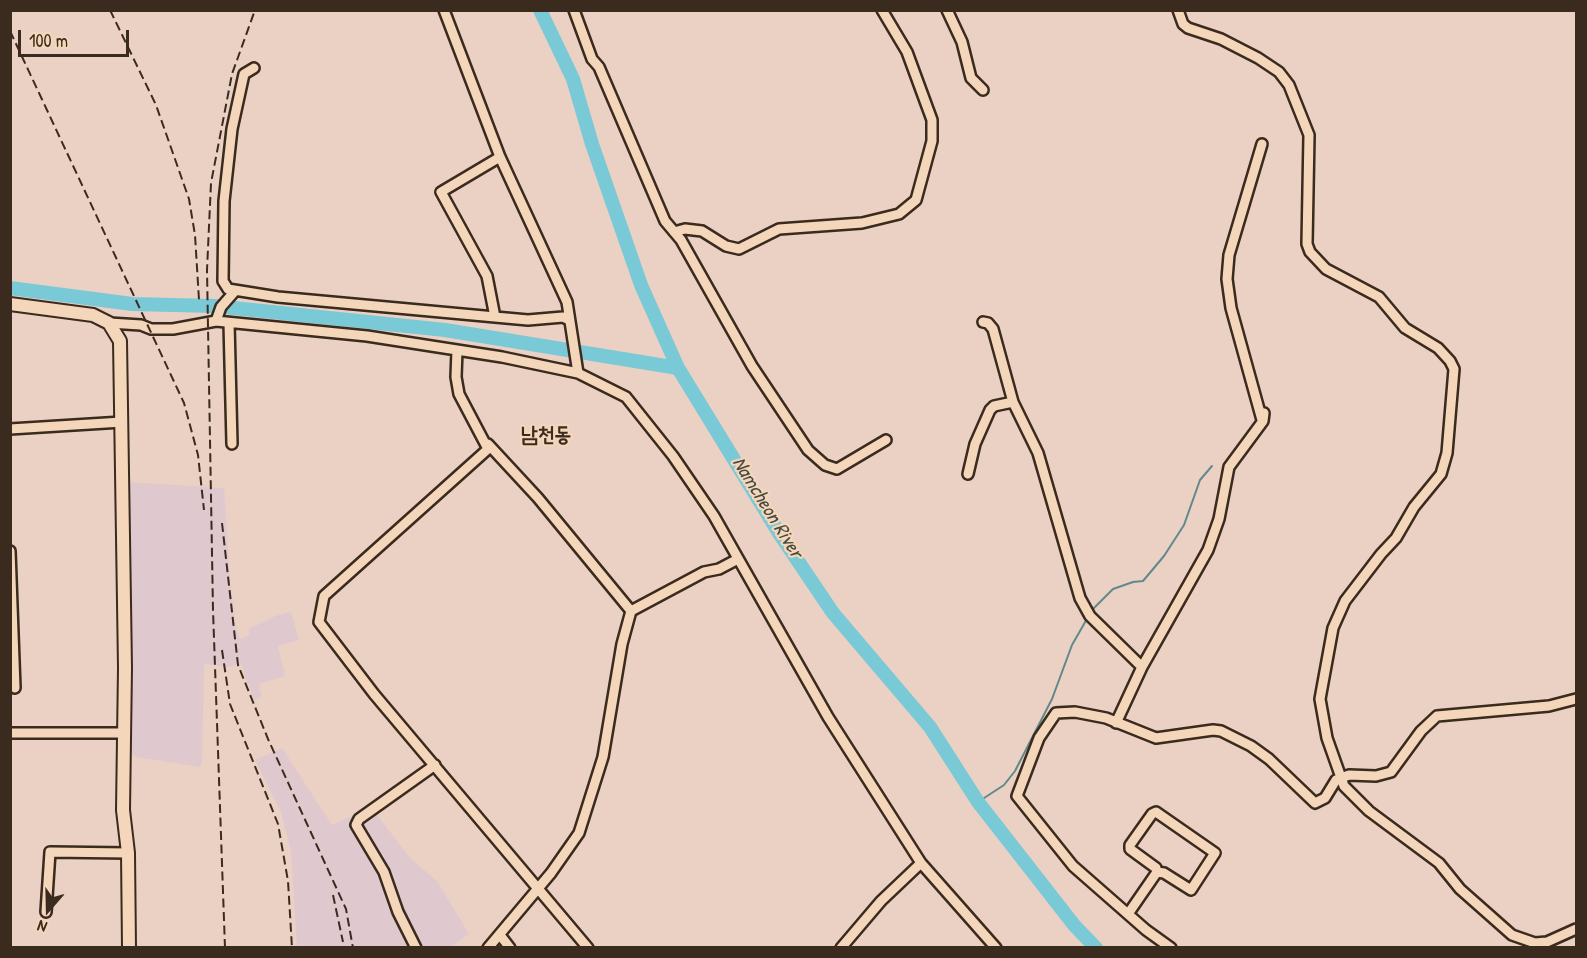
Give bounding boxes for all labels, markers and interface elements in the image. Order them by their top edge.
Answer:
scale bar [21,18,132,56]
text: 100 m [29,28,68,53]
district label: 남천동 [521,422,571,448]
water label: Namcheon River [726,453,808,563]
north arrow [18,880,78,940]
text: N [34,915,50,939]

